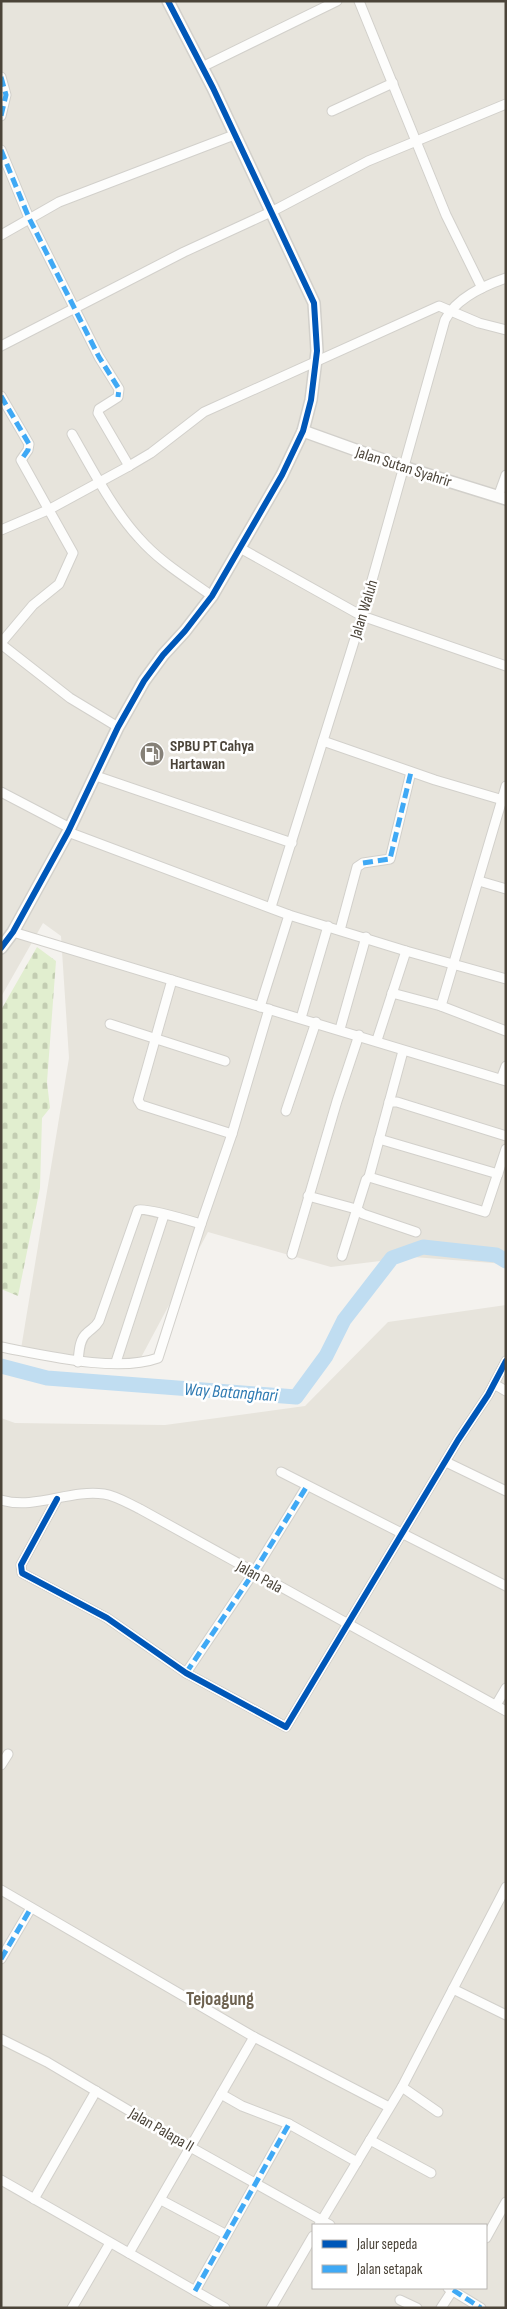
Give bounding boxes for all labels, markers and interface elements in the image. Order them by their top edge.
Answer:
street label: Jalan Sutan Syahrir [352,443,454,492]
street label: Jalan Waluh [346,578,382,642]
place label: SPBU PT Cahya Hartawan [170,737,254,774]
fuel station icon: SPBU PT Cahya Hartawan [139,741,165,767]
water label: Way Batanghari [183,1379,279,1406]
street label: Jalan Pala [232,1556,286,1598]
district label: Tejoagung [186,1988,254,2011]
street label: Jalan Palapa II [125,2104,197,2156]
legend [312,2224,487,2289]
text: Jalur sepeda [356,2235,418,2254]
text: Jalan setapak [356,2260,423,2279]

